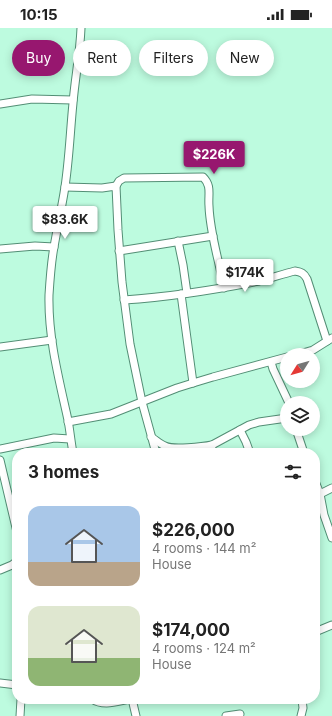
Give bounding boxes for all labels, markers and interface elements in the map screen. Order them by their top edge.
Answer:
text: 10:15 [20,5,58,24]
chip: Buy [12,40,65,76]
chip: Rent [73,40,131,76]
chip: Filters [139,40,208,76]
chip: New [216,40,274,76]
pin: $226K [186,141,242,175]
text: $226K [193,146,235,162]
pin: $83.6K [32,206,98,240]
text: $83.6K [42,211,88,227]
pin: $174K [217,259,273,293]
text: $174K [225,264,265,280]
north arrow [280,348,320,388]
map controls [280,348,320,436]
button: layers [280,396,320,436]
icon: filters [282,461,304,483]
text: 3 homes [28,462,99,482]
text: $226,000 [152,520,235,540]
icon: home [60,522,108,570]
text: 4 rooms · 144 m² [152,540,257,556]
text: House [152,556,192,572]
text: $174,000 [152,620,230,640]
icon: home [60,622,108,670]
text: 4 rooms · 124 m² [152,640,256,656]
text: House [152,656,192,672]

